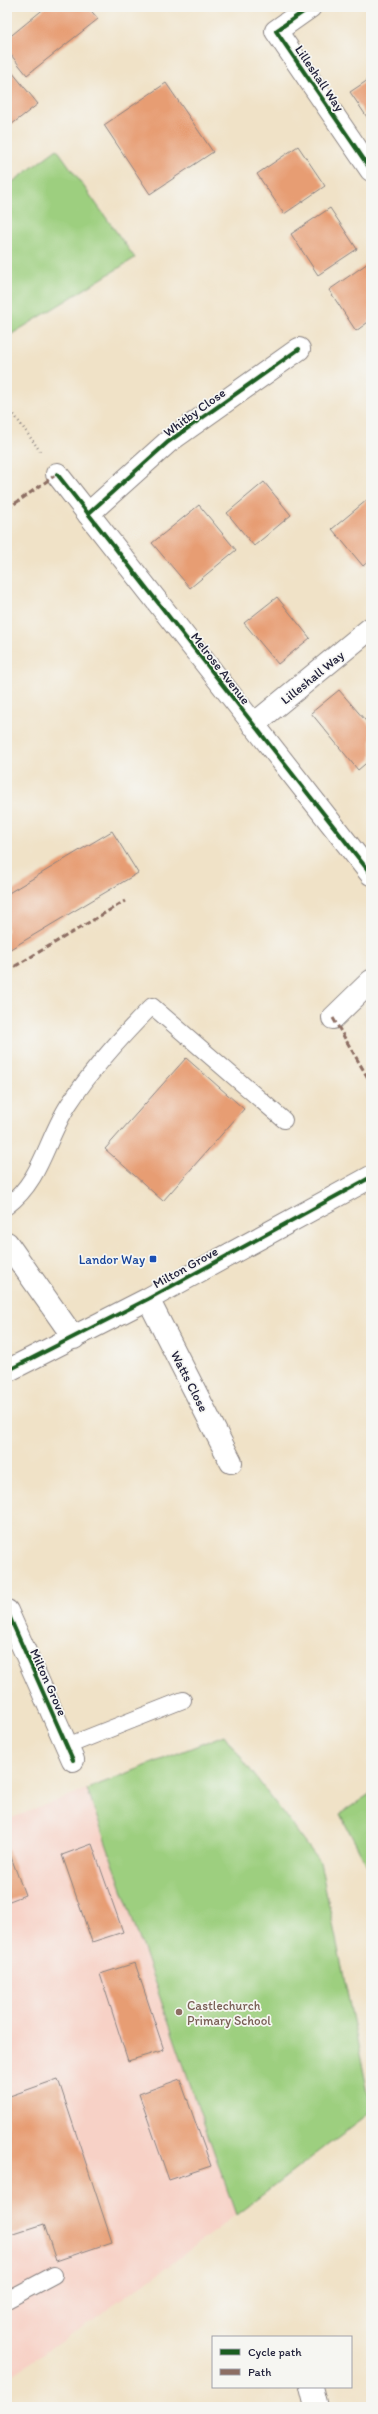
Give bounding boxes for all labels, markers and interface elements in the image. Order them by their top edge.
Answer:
street label: Lilleshall Way [292,42,347,114]
street label: Whitby Close [160,385,228,440]
street label: Melrose Avenue [188,629,253,707]
street label: Lilleshall Way [278,647,347,707]
street label: Milton Grove [150,1243,220,1291]
place label: Landor Way [79,1252,145,1267]
marker: Landor Way [148,1254,158,1264]
street label: Watts Close [168,1348,211,1414]
street label: Milton Grove [27,1646,70,1718]
place label: Castlechurch Primary School [187,1998,271,2028]
marker: Castlechurch Primary School [174,2007,184,2017]
legend [212,2336,352,2388]
text: Cycle path [248,2345,302,2359]
text: Path [248,2365,271,2379]

